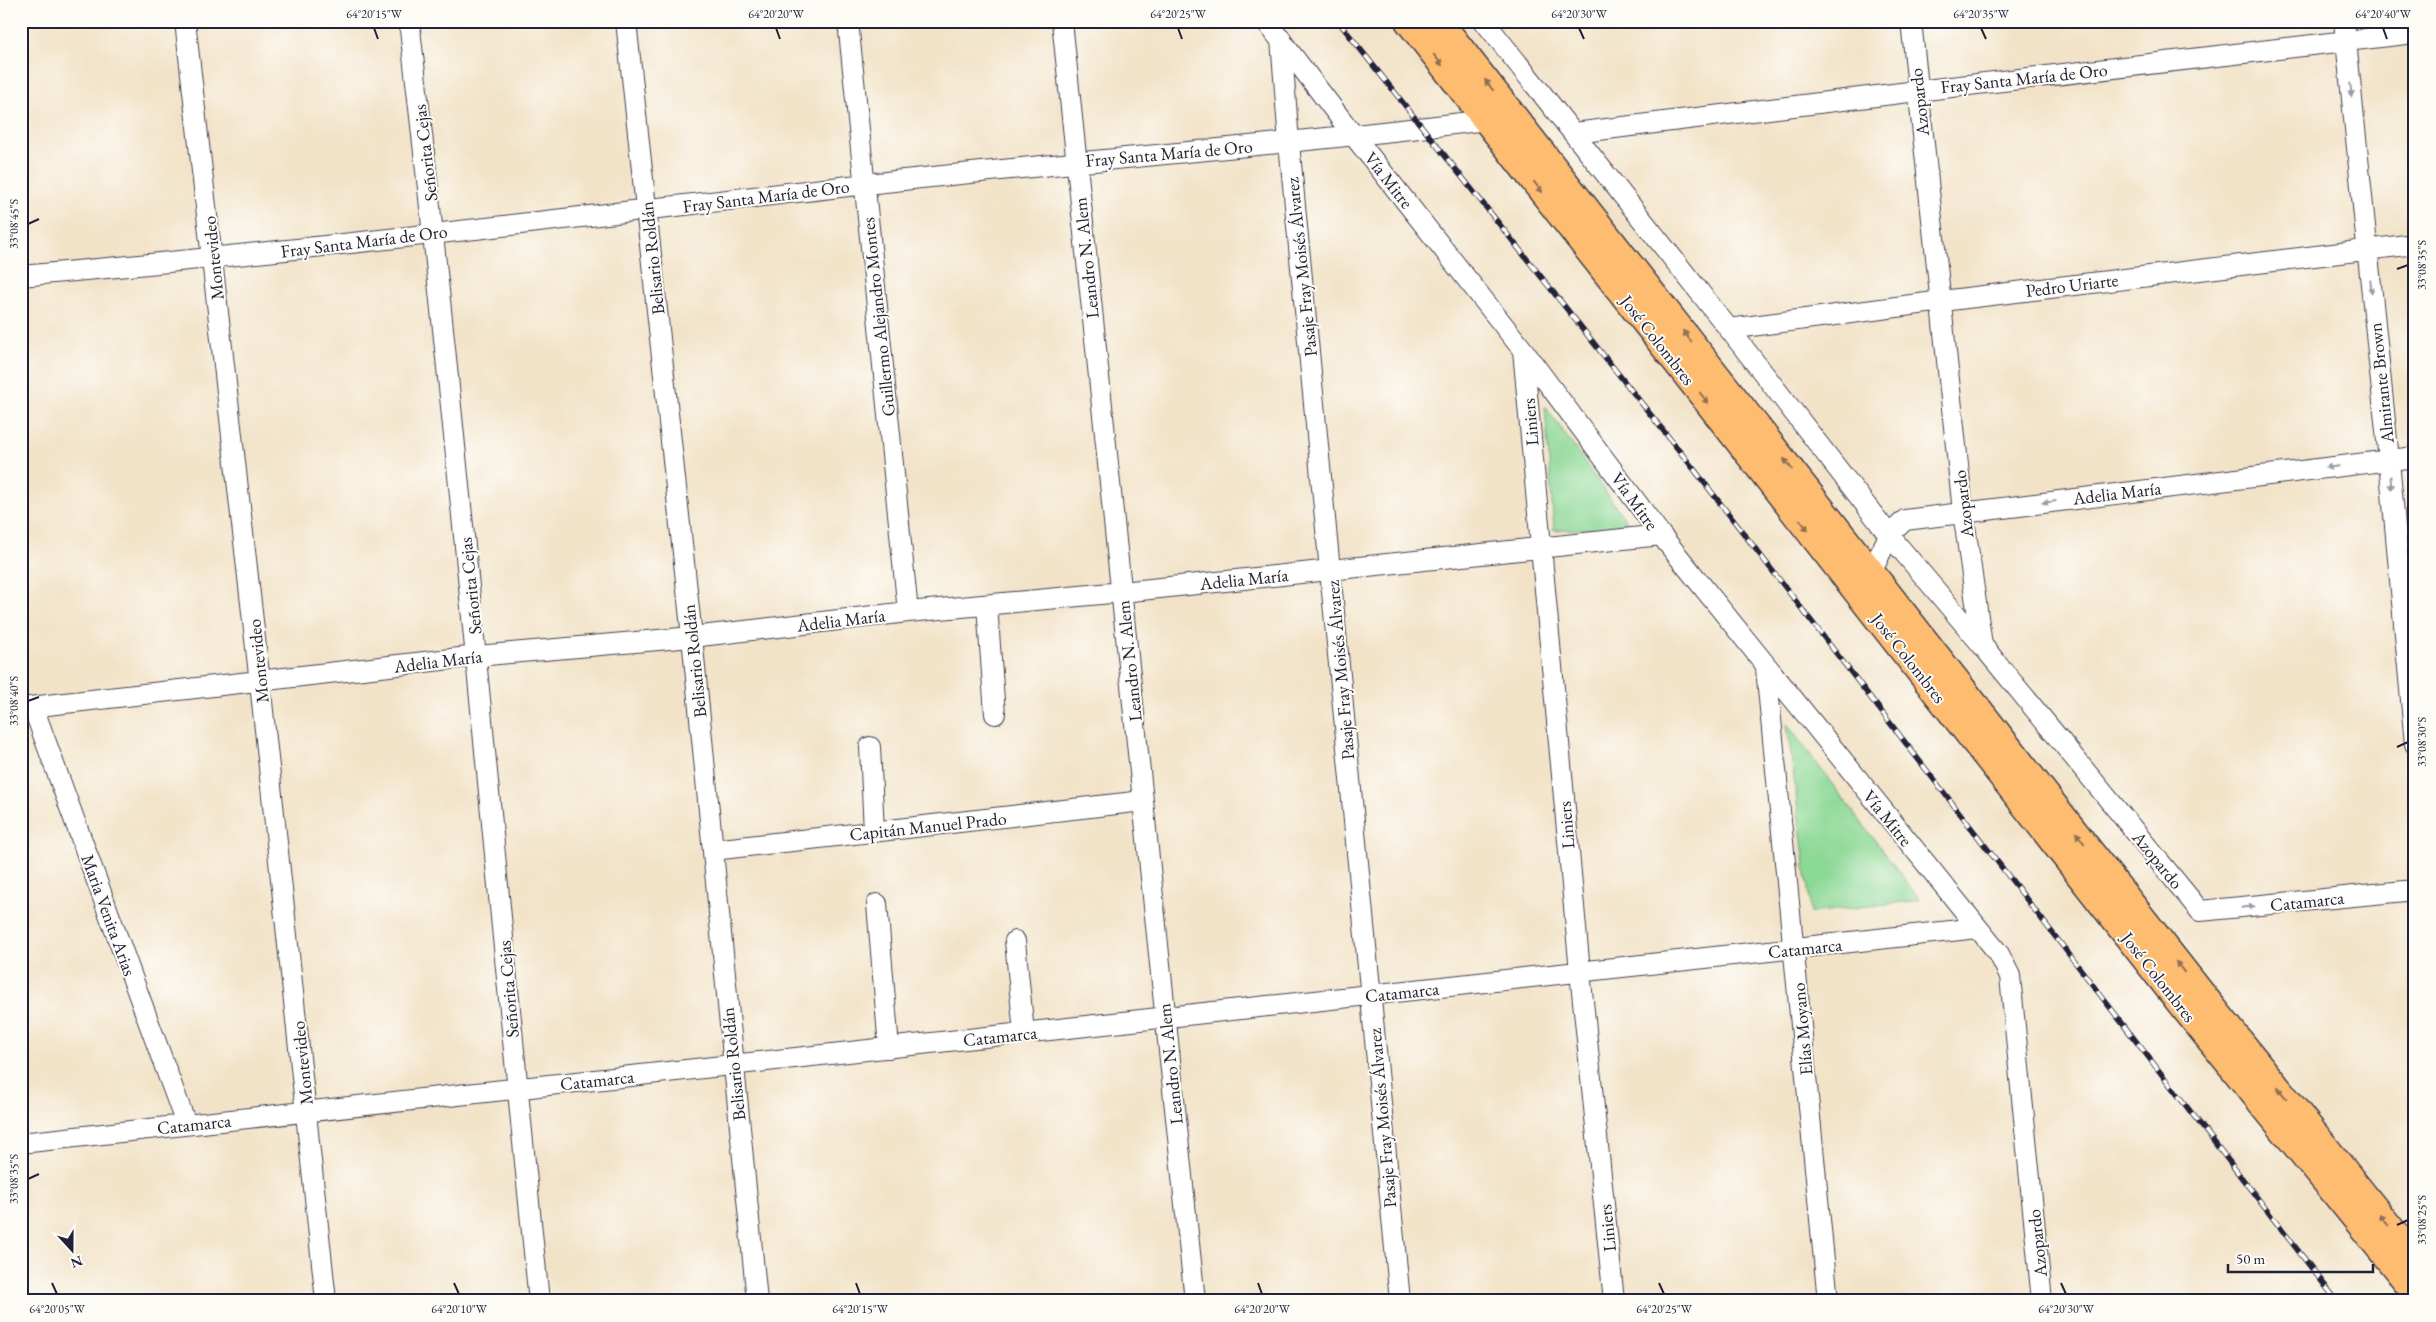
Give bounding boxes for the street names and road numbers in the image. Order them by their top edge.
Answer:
street label: Fray Santa María de Oro [1939,58,2109,98]
street label: Azopardo [1904,67,1934,138]
street label: Señorita Cejas [408,103,442,203]
street label: Fray Santa María de Oro [1084,134,1254,172]
street label: Vía Mitre [1360,147,1418,213]
street label: Fray Santa María de Oro [681,174,851,218]
street label: Pasaje Fray Moisés Álvarez [1280,176,1322,358]
street label: Leandro N. Alem [1068,196,1104,320]
street label: Belisario Roldán [635,200,669,316]
street label: Montevideo [197,215,229,301]
street label: Guillermo Alejandro Montes [856,216,900,418]
street label: Fray Santa María de Oro [279,219,449,263]
street label: Pedro Uriarte [2024,268,2120,302]
street label: José Colombres [1614,289,1700,390]
street label: Almirante Brown [2363,321,2399,445]
street label: Liniers [1516,397,1544,447]
street label: Vía Mitre [1606,467,1664,535]
street label: Azopardo [1947,469,1979,540]
street label: Adelia María [2071,476,2163,510]
street label: Señorita Cejas [453,536,487,636]
street label: Adelia María [1198,563,1290,595]
street label: Pasaje Fray Moisés Álvarez [1321,579,1359,761]
street label: Leandro N. Alem [1111,599,1147,723]
street label: Belisario Roldán [677,603,711,719]
street label: Adelia María [795,603,887,637]
street label: José Colombres [1865,607,1951,708]
street label: Montevideo [242,618,274,704]
street label: Adelia María [392,644,484,678]
street label: Vía Mitre [1858,785,1918,851]
street label: Liniers [1552,800,1580,850]
street label: Capitán Manuel Prado [848,806,1008,846]
street label: Azopardo [2127,826,2188,894]
street label: Maria Venita Arias [76,851,142,979]
street label: Catamarca [2269,886,2346,916]
street label: José Colombres [2115,926,2201,1027]
street label: Catamarca [1767,933,1844,963]
street label: Señorita Cejas [492,939,524,1039]
street label: Catamarca [1364,977,1441,1007]
street label: Elías Moyano [1786,982,1818,1076]
street label: Leandro N. Alem [1152,1002,1188,1126]
street label: Belisario Roldán [716,1006,750,1122]
street label: Montevideo [286,1020,318,1106]
street label: Catamarca [962,1021,1039,1051]
street label: Pasaje Fray Moisés Álvarez [1363,1027,1401,1209]
street label: Catamarca [559,1065,636,1095]
street label: Catamarca [156,1109,233,1139]
street label: Liniers [1593,1203,1621,1253]
street label: Azopardo [2022,1208,2052,1279]

